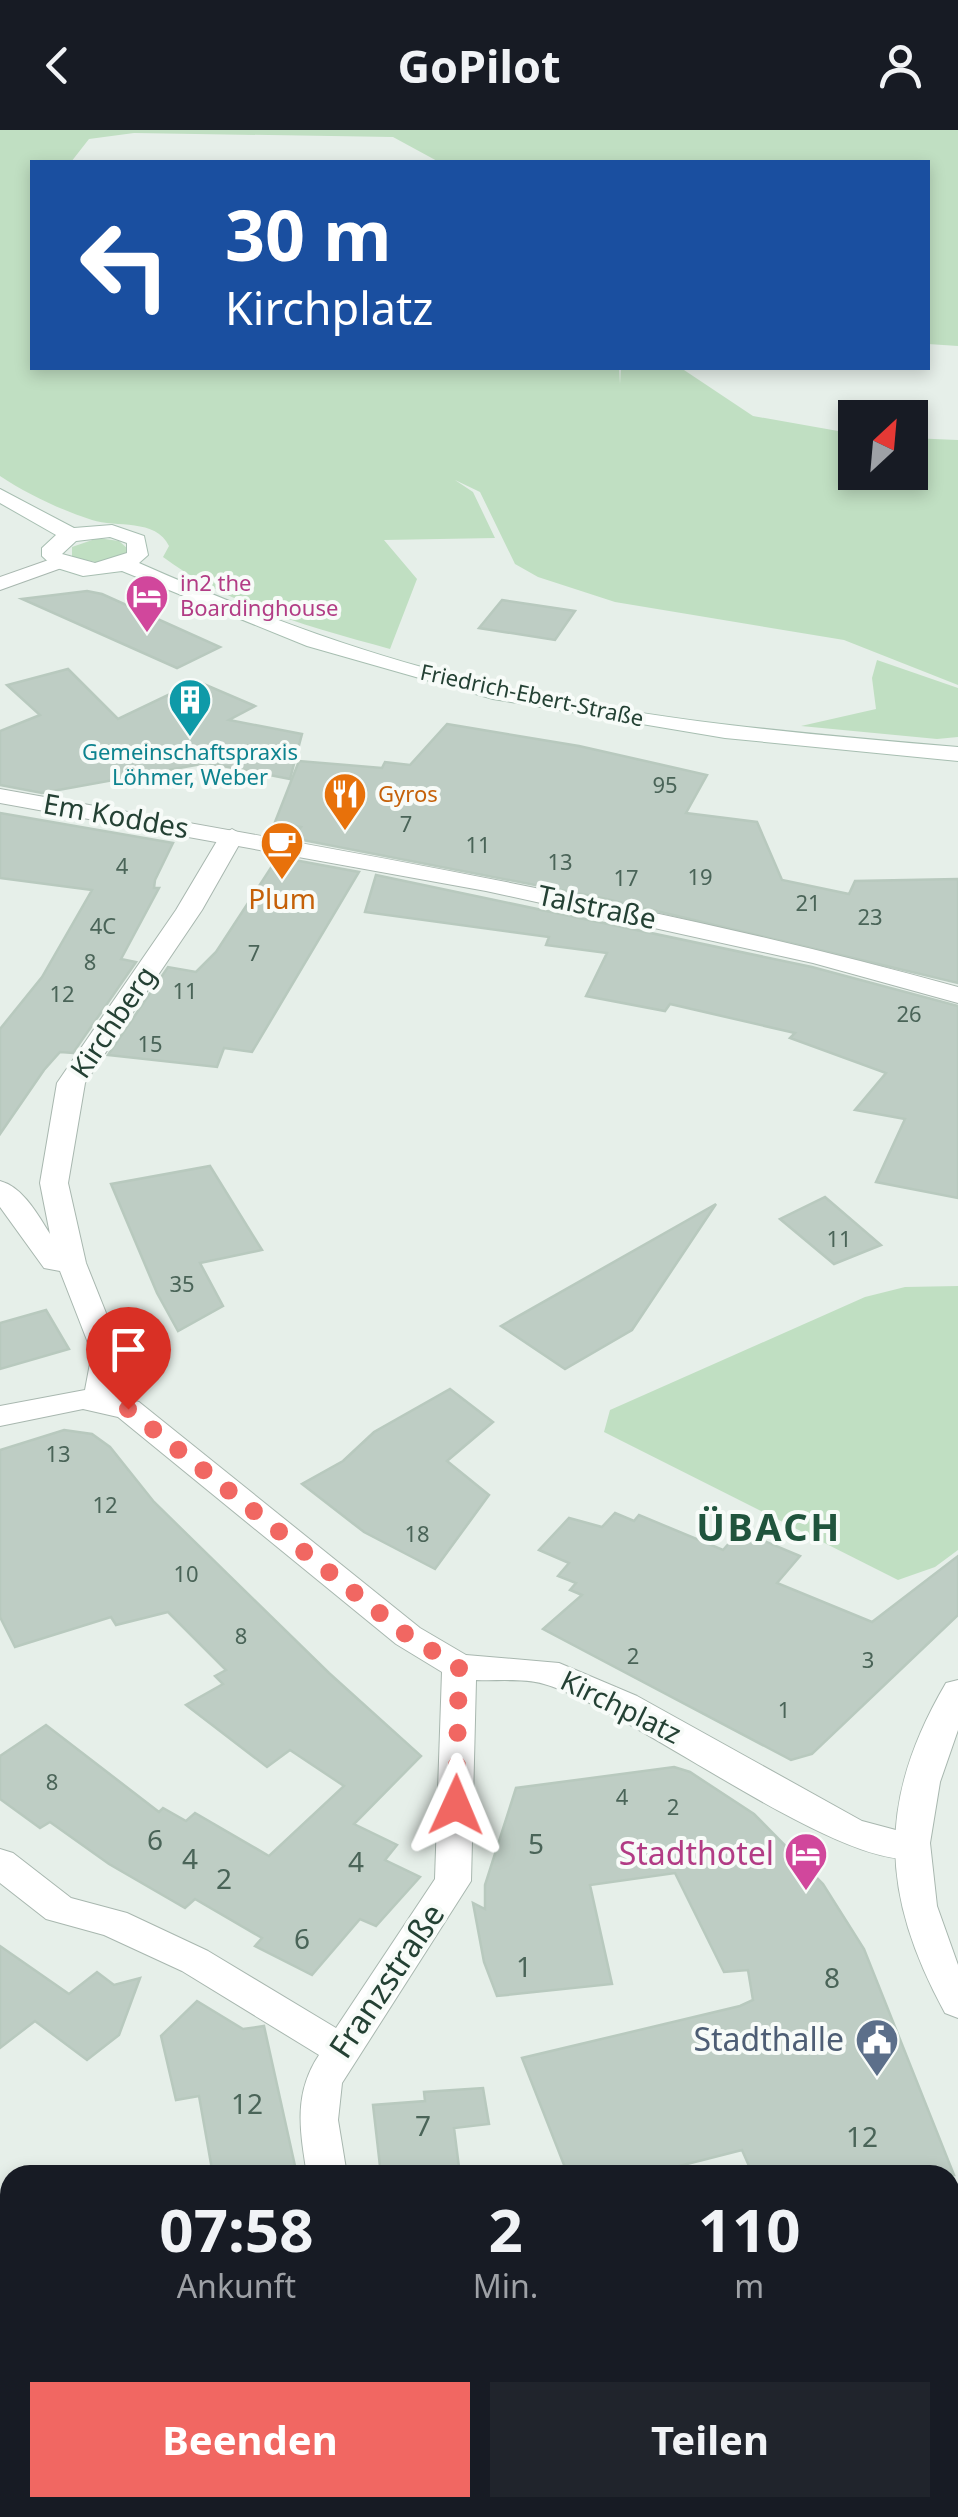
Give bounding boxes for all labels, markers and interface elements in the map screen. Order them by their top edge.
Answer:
text: GoPilot [397,35,561,96]
icon: back [30,38,85,93]
icon: person [873,38,928,93]
text: 30 m [225,186,392,282]
icon: left [60,200,190,330]
text: Kirchplatz [225,277,434,338]
north arrow [838,400,928,490]
map controls [838,400,928,490]
place label: in2 the Boardinghouse [180,567,338,622]
hotel icon: in2 the Boardinghouse [124,573,170,634]
street label: Friedrich-Ebert-Straße [418,656,647,732]
building icon: Gemeinschaftspraxis Löhmer, Weber [167,677,213,738]
place label: Gemeinschaftspraxis Löhmer, Weber [82,736,298,791]
house number: 95 [652,769,678,799]
restaurant icon: Gyros [322,771,368,832]
place label: Gyros [378,778,438,808]
street label: Em Koddes [41,784,192,846]
house number: 7 [400,808,412,838]
cafe icon: Plum [259,820,305,881]
house number: 11 [465,829,491,859]
house number: 13 [547,846,573,876]
house number: 4 [116,850,129,880]
house number: 19 [687,861,713,891]
house number: 17 [613,862,639,892]
street label: Talstraße [535,875,660,937]
place label: Plum [248,879,316,917]
house number: 21 [795,887,821,917]
house number: 23 [857,901,883,931]
house number: 4C [90,910,116,940]
house number: 7 [248,937,260,967]
house number: 8 [84,946,96,976]
street label: Kirchberg [61,958,164,1085]
house number: 11 [172,975,198,1005]
house number: 12 [49,978,75,1008]
house number: 26 [896,998,922,1028]
house number: 15 [137,1028,163,1058]
house number: 11 [826,1223,852,1253]
house number: 35 [169,1268,195,1298]
pin [86,1307,171,1410]
icon: arrive [101,1322,156,1377]
house number: 13 [45,1438,71,1468]
house number: 12 [92,1489,118,1519]
district label: ÜBACH [696,1500,842,1552]
house number: 18 [404,1518,430,1548]
house number: 10 [173,1558,199,1588]
house number: 8 [235,1620,247,1650]
house number: 2 [627,1640,639,1670]
house number: 3 [862,1644,874,1674]
street label: Kirchplatz [555,1661,688,1752]
house number: 1 [778,1694,790,1724]
position arrow [404,1753,508,1857]
house number: 8 [46,1766,58,1796]
house number: 4 [616,1781,629,1811]
house number: 2 [667,1791,679,1821]
house number: 6 [147,1820,163,1858]
house number: 5 [528,1824,544,1862]
place label: Stadthotel [619,1831,774,1874]
hotel icon: Stadthotel [783,1831,829,1892]
house number: 4 [182,1839,198,1877]
house number: 4 [348,1842,364,1880]
house number: 2 [216,1859,232,1897]
street label: Franzstraße [318,1895,453,2066]
house number: 6 [294,1919,310,1957]
house number: 1 [516,1947,532,1985]
house number: 8 [824,1958,840,1996]
place label: Stadthalle [693,2017,844,2060]
public building icon: Stadthalle [854,2017,900,2078]
house number: 12 [231,2084,263,2122]
house number: 7 [415,2106,431,2144]
house number: 12 [846,2117,878,2155]
text: 07:58 [159,2188,313,2270]
text: 2 [488,2188,523,2270]
text: 110 [698,2188,801,2270]
text: Ankunft [177,2264,296,2307]
text: Min. [473,2264,538,2307]
text: m [734,2264,764,2307]
button: Beenden [30,2382,470,2497]
button: Teilen [490,2382,930,2497]

